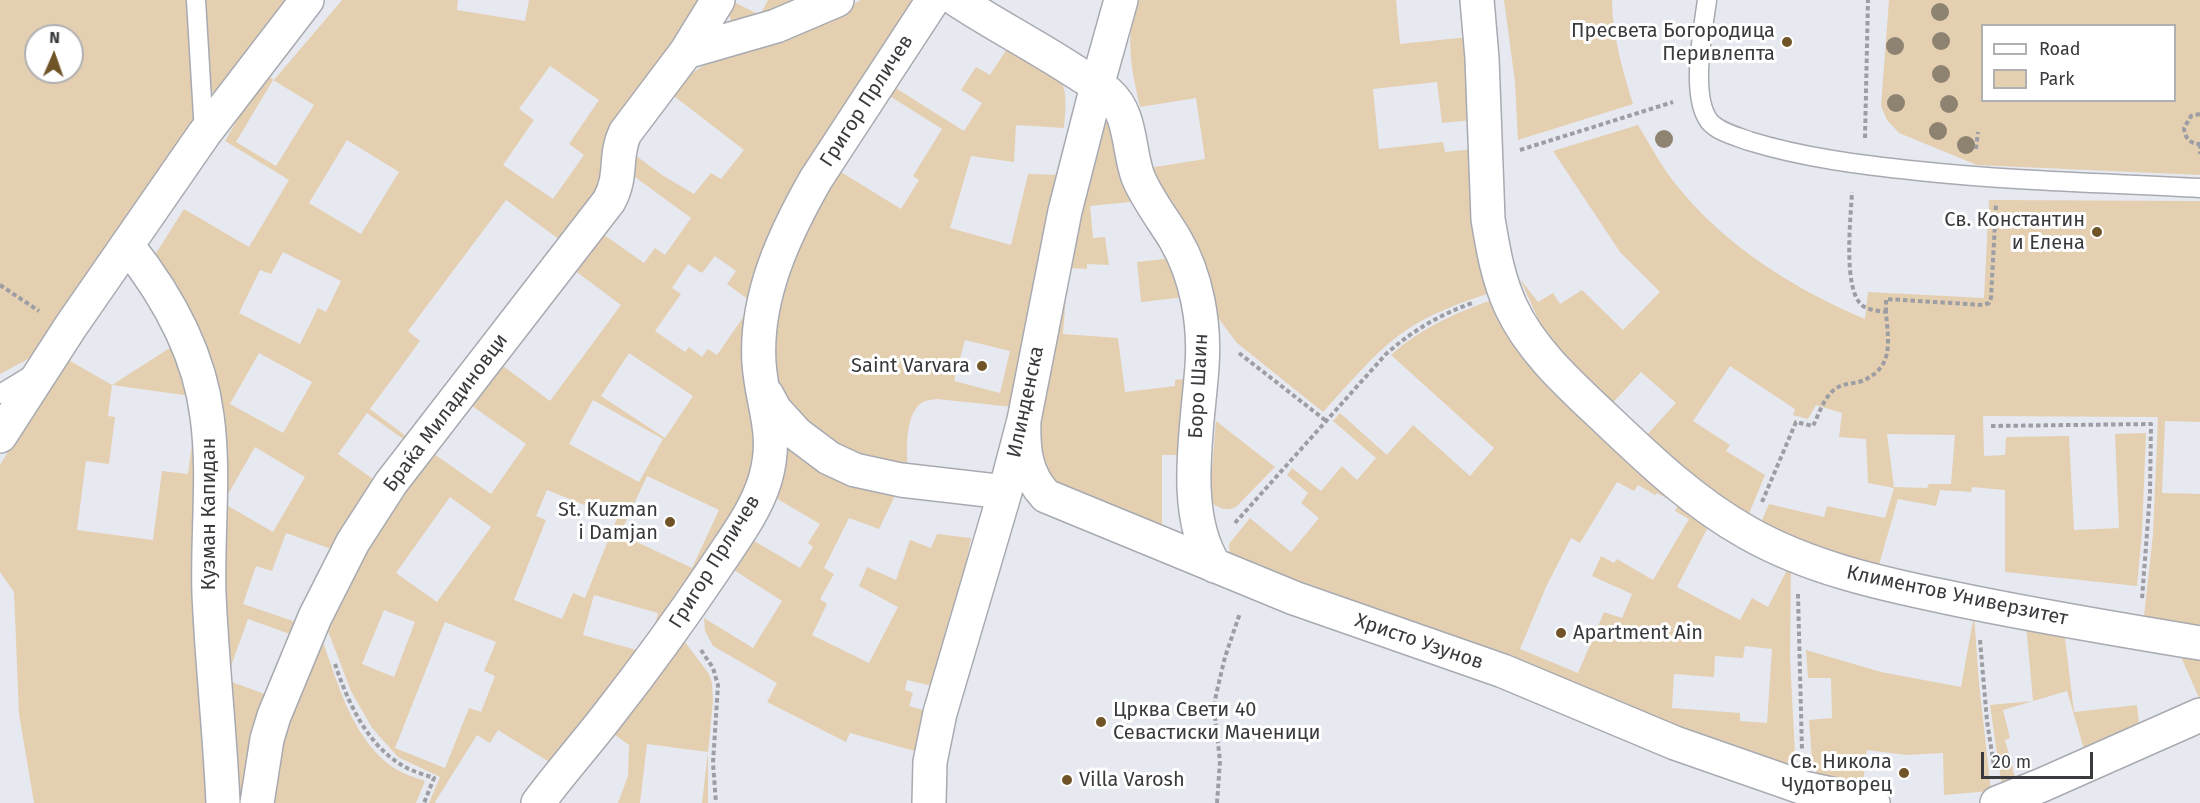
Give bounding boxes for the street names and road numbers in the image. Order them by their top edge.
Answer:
street label: Григор Прличев [815,30,919,172]
street label: Браќа Миладиновци [379,329,513,497]
street label: Боро Шаин [1184,333,1214,439]
street label: Илинденска [1002,344,1050,460]
street label: Кузман Капидан [197,438,221,590]
street label: Григор Прличев [664,491,766,633]
street label: Климентов Универзитет [1844,561,2070,631]
street label: Христо Узунов [1352,609,1486,675]

